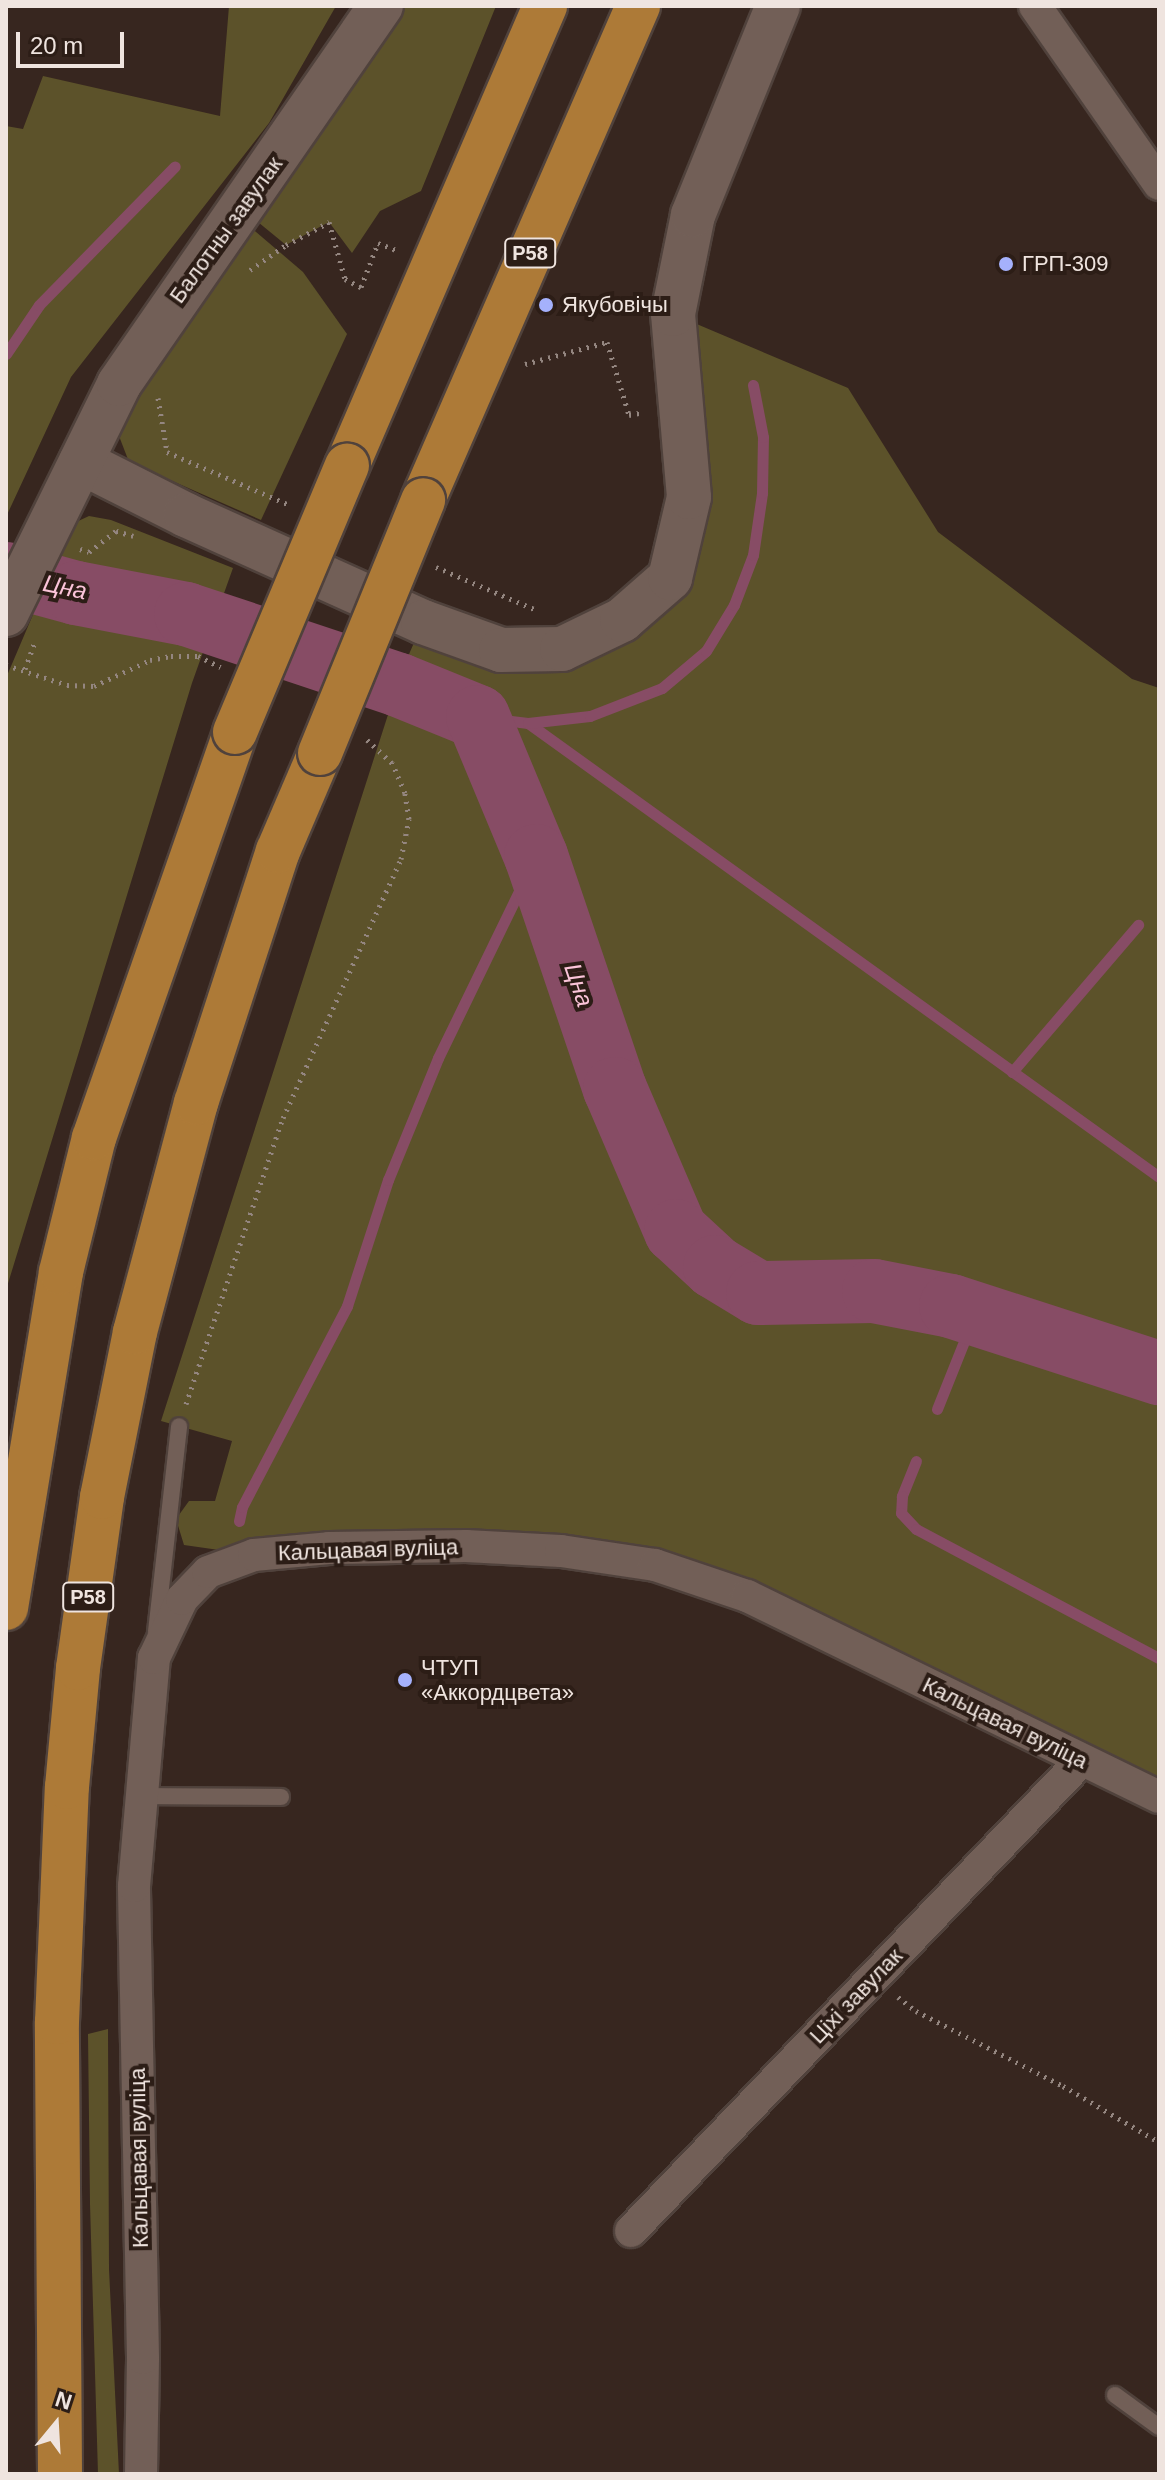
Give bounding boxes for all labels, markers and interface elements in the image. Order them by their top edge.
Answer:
scale bar [20,16,128,66]
text: 20 m [30,32,83,59]
street label: Балотны завулак [164,152,288,308]
road number: Р58 [504,237,556,269]
place label: ГРП-309 [1022,251,1108,277]
marker: ГРП-309 [997,255,1015,273]
place label: Якубовічы [562,292,668,318]
marker: Якубовічы [537,296,555,314]
water label: Цна [40,568,90,606]
water label: Цна [558,960,600,1010]
street label: Кальцавая вуліца [278,1534,458,1566]
road number: Р58 [62,1581,114,1613]
place label: ЧТУП «Аккордцвета» [421,1654,574,1706]
marker: ЧТУП «Аккордцвета» [396,1671,414,1689]
street label: Кальцавая вуліца [918,1672,1092,1774]
street label: Ціхі завулак [804,1943,908,2049]
street label: Кальцавая вуліца [124,2068,154,2248]
north arrow [16,2384,96,2464]
text: N [52,2386,75,2415]

